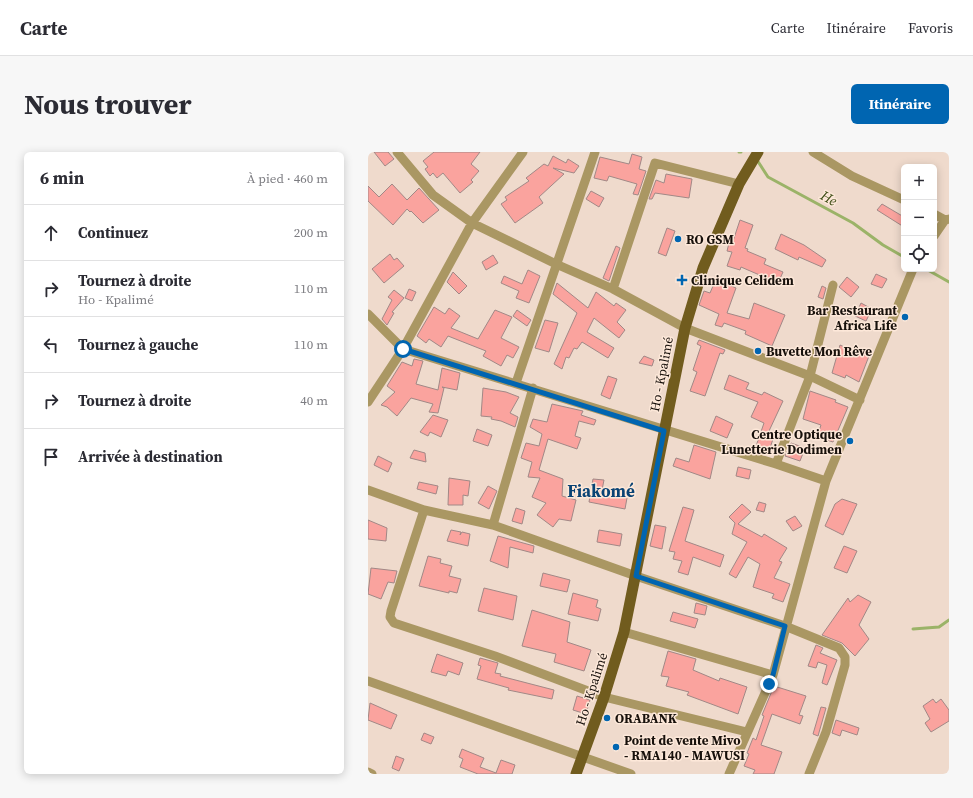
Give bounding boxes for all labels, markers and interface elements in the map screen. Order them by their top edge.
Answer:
text: Carte [20,15,67,41]
text: Carte [771,18,805,38]
text: Itinéraire [827,18,886,38]
text: Favoris [908,18,953,38]
button: Itinéraire [851,84,949,124]
text: Nous trouver [24,85,191,123]
map controls [901,164,937,272]
button: + [901,164,937,200]
text: 6 min [40,166,84,190]
text: À pied · 460 m [247,170,328,187]
water label: He [816,185,841,211]
button: − [901,200,937,236]
icon: ahead [40,222,62,244]
text: Continuez [78,222,148,243]
text: 200 m [294,224,328,241]
place label: RO GSM [686,231,734,248]
marker: RO GSM [673,234,683,244]
button: locate [901,236,937,272]
text: Tournez à droite [78,270,191,291]
place label: Clinique Celidem [691,272,794,289]
marker: Clinique Celidem [676,274,688,286]
icon: right [40,278,62,300]
text: 110 m [294,280,328,297]
text: Ho - Kpalimé [78,291,154,308]
place label: Bar Restaurant Africa Life [807,302,897,334]
marker: Bar Restaurant Africa Life [900,312,910,322]
icon: left [40,334,62,356]
text: Tournez à gauche [78,334,198,355]
street label: Ho - Kpalimé [646,335,677,413]
text: 110 m [294,336,328,353]
route start [394,340,412,358]
place label: Buvette Mon Rêve [766,343,872,360]
marker: Buvette Mon Rêve [753,346,763,356]
icon: right [40,390,62,412]
text: Tournez à droite [78,390,191,411]
text: 40 m [300,392,328,409]
place label: Centre Optique Lunetterie Dodimen [721,426,842,458]
marker: Centre Optique Lunetterie Dodimen [845,436,855,446]
icon: arrive [40,446,62,468]
text: Arrivée à destination [78,446,223,467]
district label: Fiakomé [567,479,635,503]
street label: Ho - Kpalimé [572,650,611,728]
route end [760,675,778,693]
place label: ORABANK [615,710,677,727]
marker: ORABANK [602,713,612,723]
place label: Point de vente Mivo - RMA140 - MAWUSI [624,732,745,764]
marker: Point de vente Mivo - RMA140 - MAWUSI [611,742,621,752]

